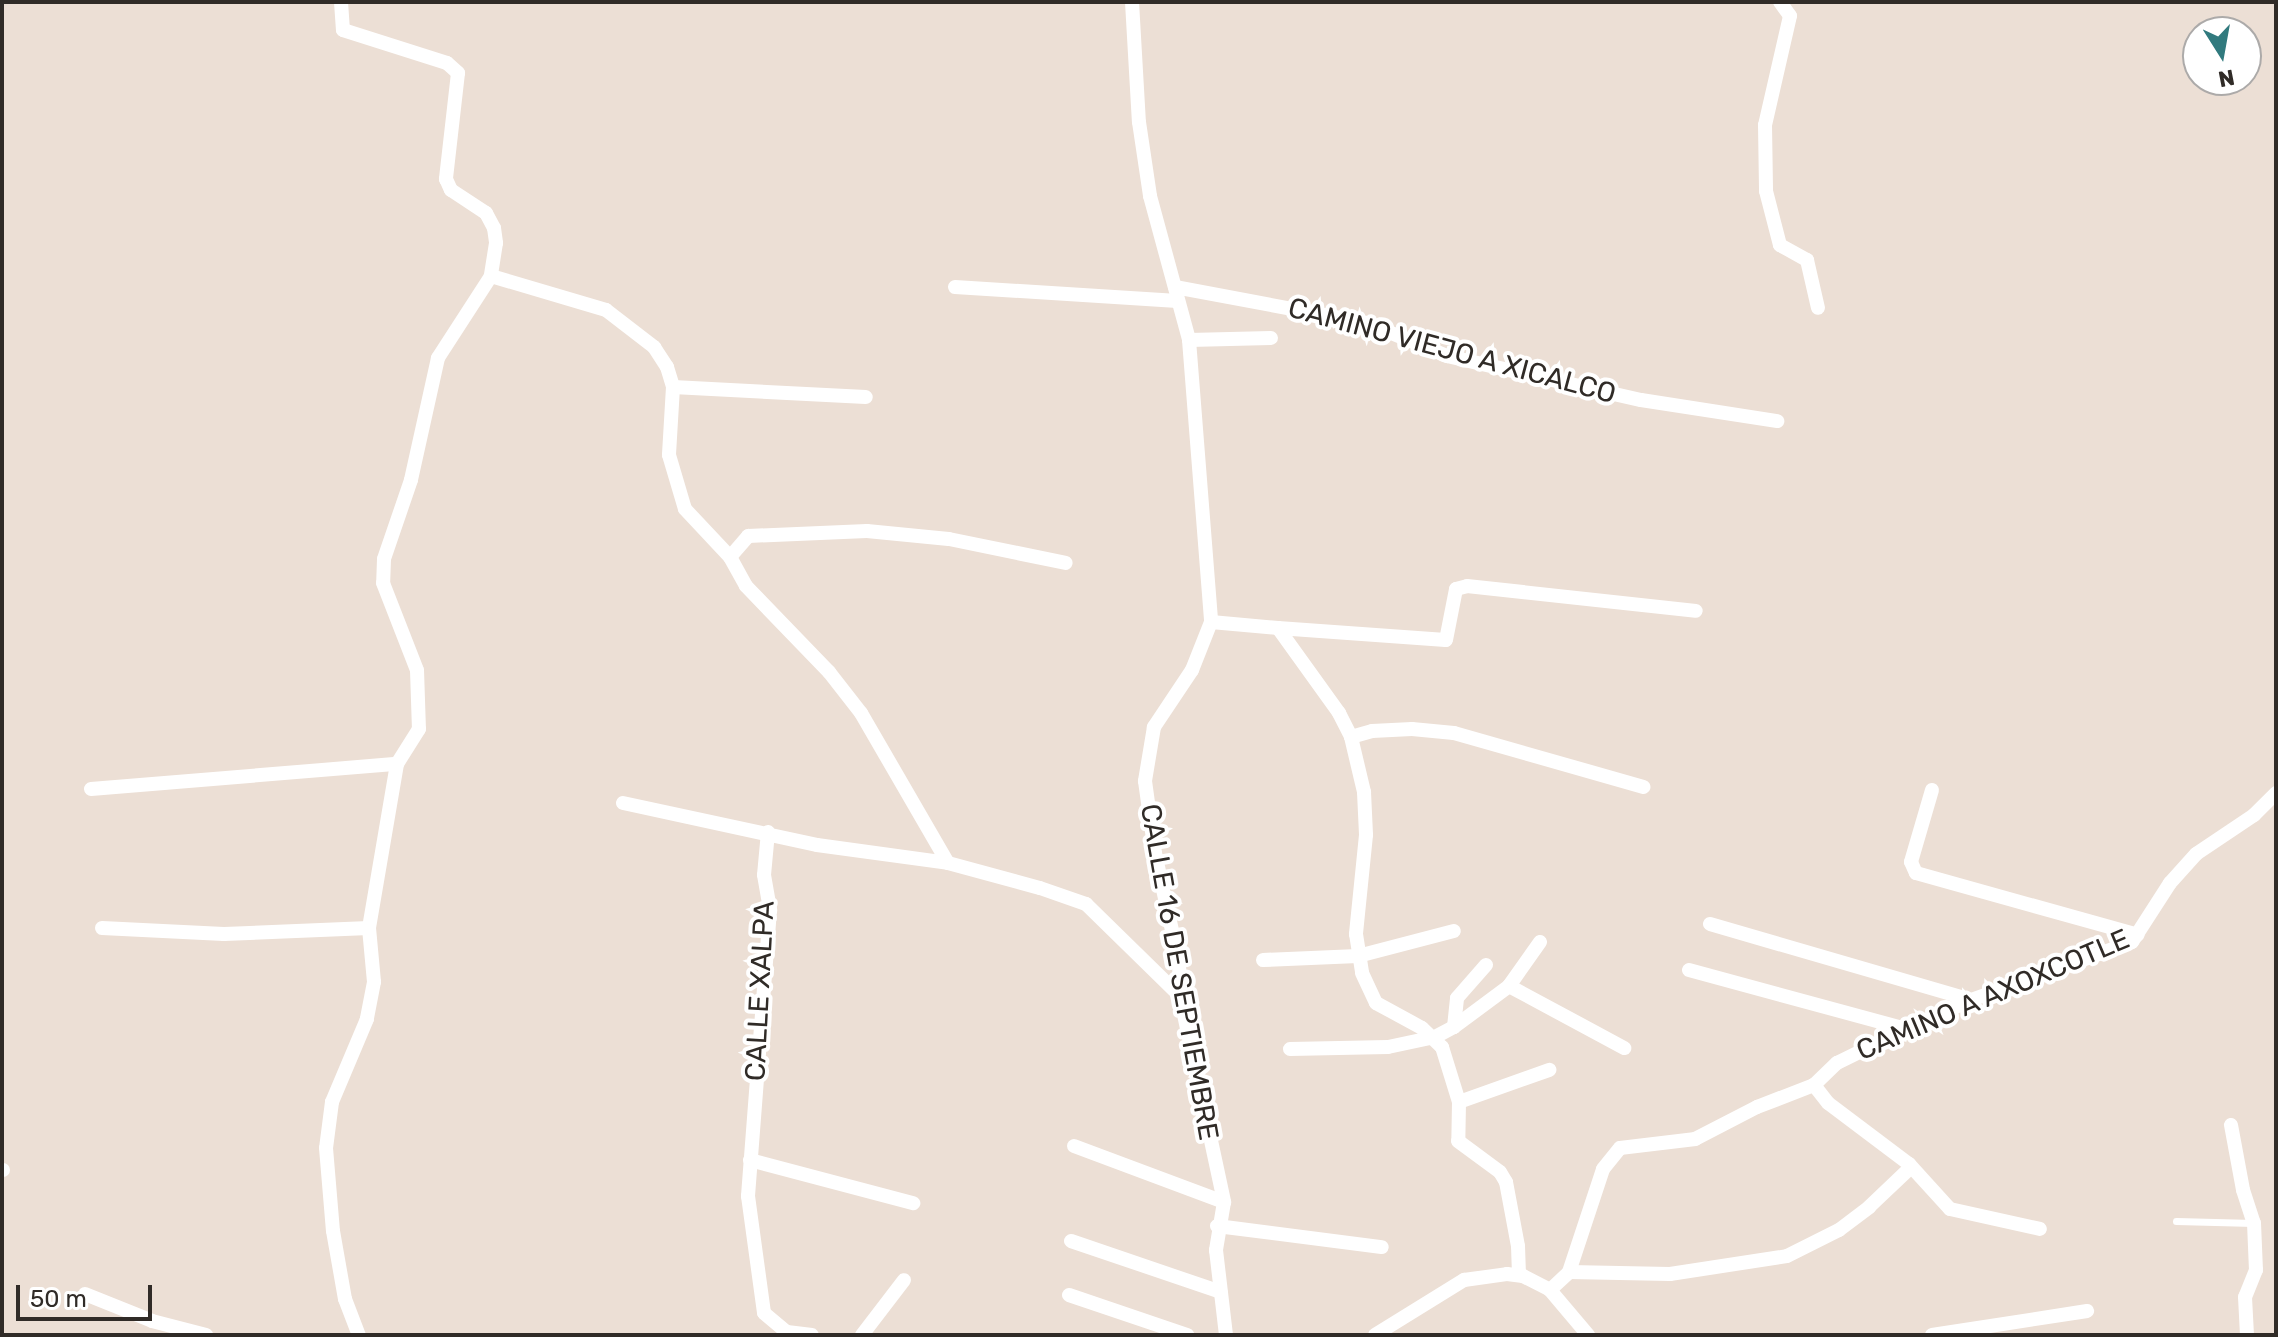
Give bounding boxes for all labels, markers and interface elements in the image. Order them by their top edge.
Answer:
north arrow [2182,16,2262,96]
text: N [2216,63,2237,93]
street label: CAMINO VIEJO A XICALCO [1283,291,1621,411]
street label: CALLE 16 DE SEPTIEMBRE [1133,801,1225,1143]
street label: CALLE XALPA [739,900,781,1082]
street label: CAMINO A AXOXCOTLE [1851,922,2135,1068]
scale bar [20,1269,156,1319]
text: 50 m [30,1285,87,1313]

